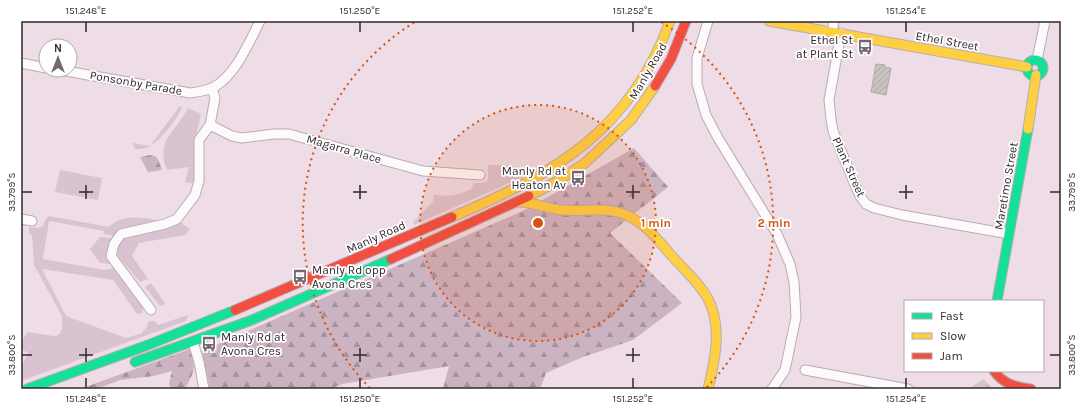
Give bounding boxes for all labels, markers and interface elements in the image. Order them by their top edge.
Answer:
text: 151.248°E [66,5,106,17]
text: 151.250°E [340,5,380,17]
text: 151.252°E [613,5,653,17]
text: 151.254°E [886,5,926,17]
street label: Ethel Street [914,29,980,54]
place label: Ethel St at Plant St [796,33,853,61]
north arrow [38,38,78,78]
bus stop icon: Ethel St at Plant St [856,38,874,56]
street label: Manly Road [626,40,670,102]
text: N [54,42,62,55]
street label: Ponsonby Parade [89,68,183,98]
street label: Magarra Place [305,132,383,166]
street label: Plant Street [830,135,869,200]
street label: Maretimo Street [991,141,1021,231]
place label: Manly Rd at Heaton Av [502,164,566,192]
bus stop icon: Manly Rd at Heaton Av [569,169,587,187]
text: 33.799°S [6,172,18,212]
text: 33.799°S [1066,172,1078,212]
centre of rings [531,216,545,230]
text: 1 min [641,216,671,230]
text: 2 min [757,216,791,230]
street label: Manly Road [344,218,408,256]
place label: Manly Rd opp Avona Cres [312,263,386,291]
bus stop icon: Manly Rd opp Avona Cres [291,268,309,286]
legend [904,300,1044,372]
text: Fast [940,309,964,323]
text: Slow [940,329,966,343]
place label: Manly Rd at Avona Cres [221,330,286,358]
text: 33.800°S [6,334,18,376]
text: 33.800°S [1066,334,1078,376]
bus stop icon: Manly Rd at Avona Cres [200,335,218,353]
text: Jam [940,349,963,363]
text: 151.248°E [66,393,106,405]
text: 151.250°E [340,393,380,405]
text: 151.252°E [613,393,653,405]
text: 151.254°E [886,393,926,405]

